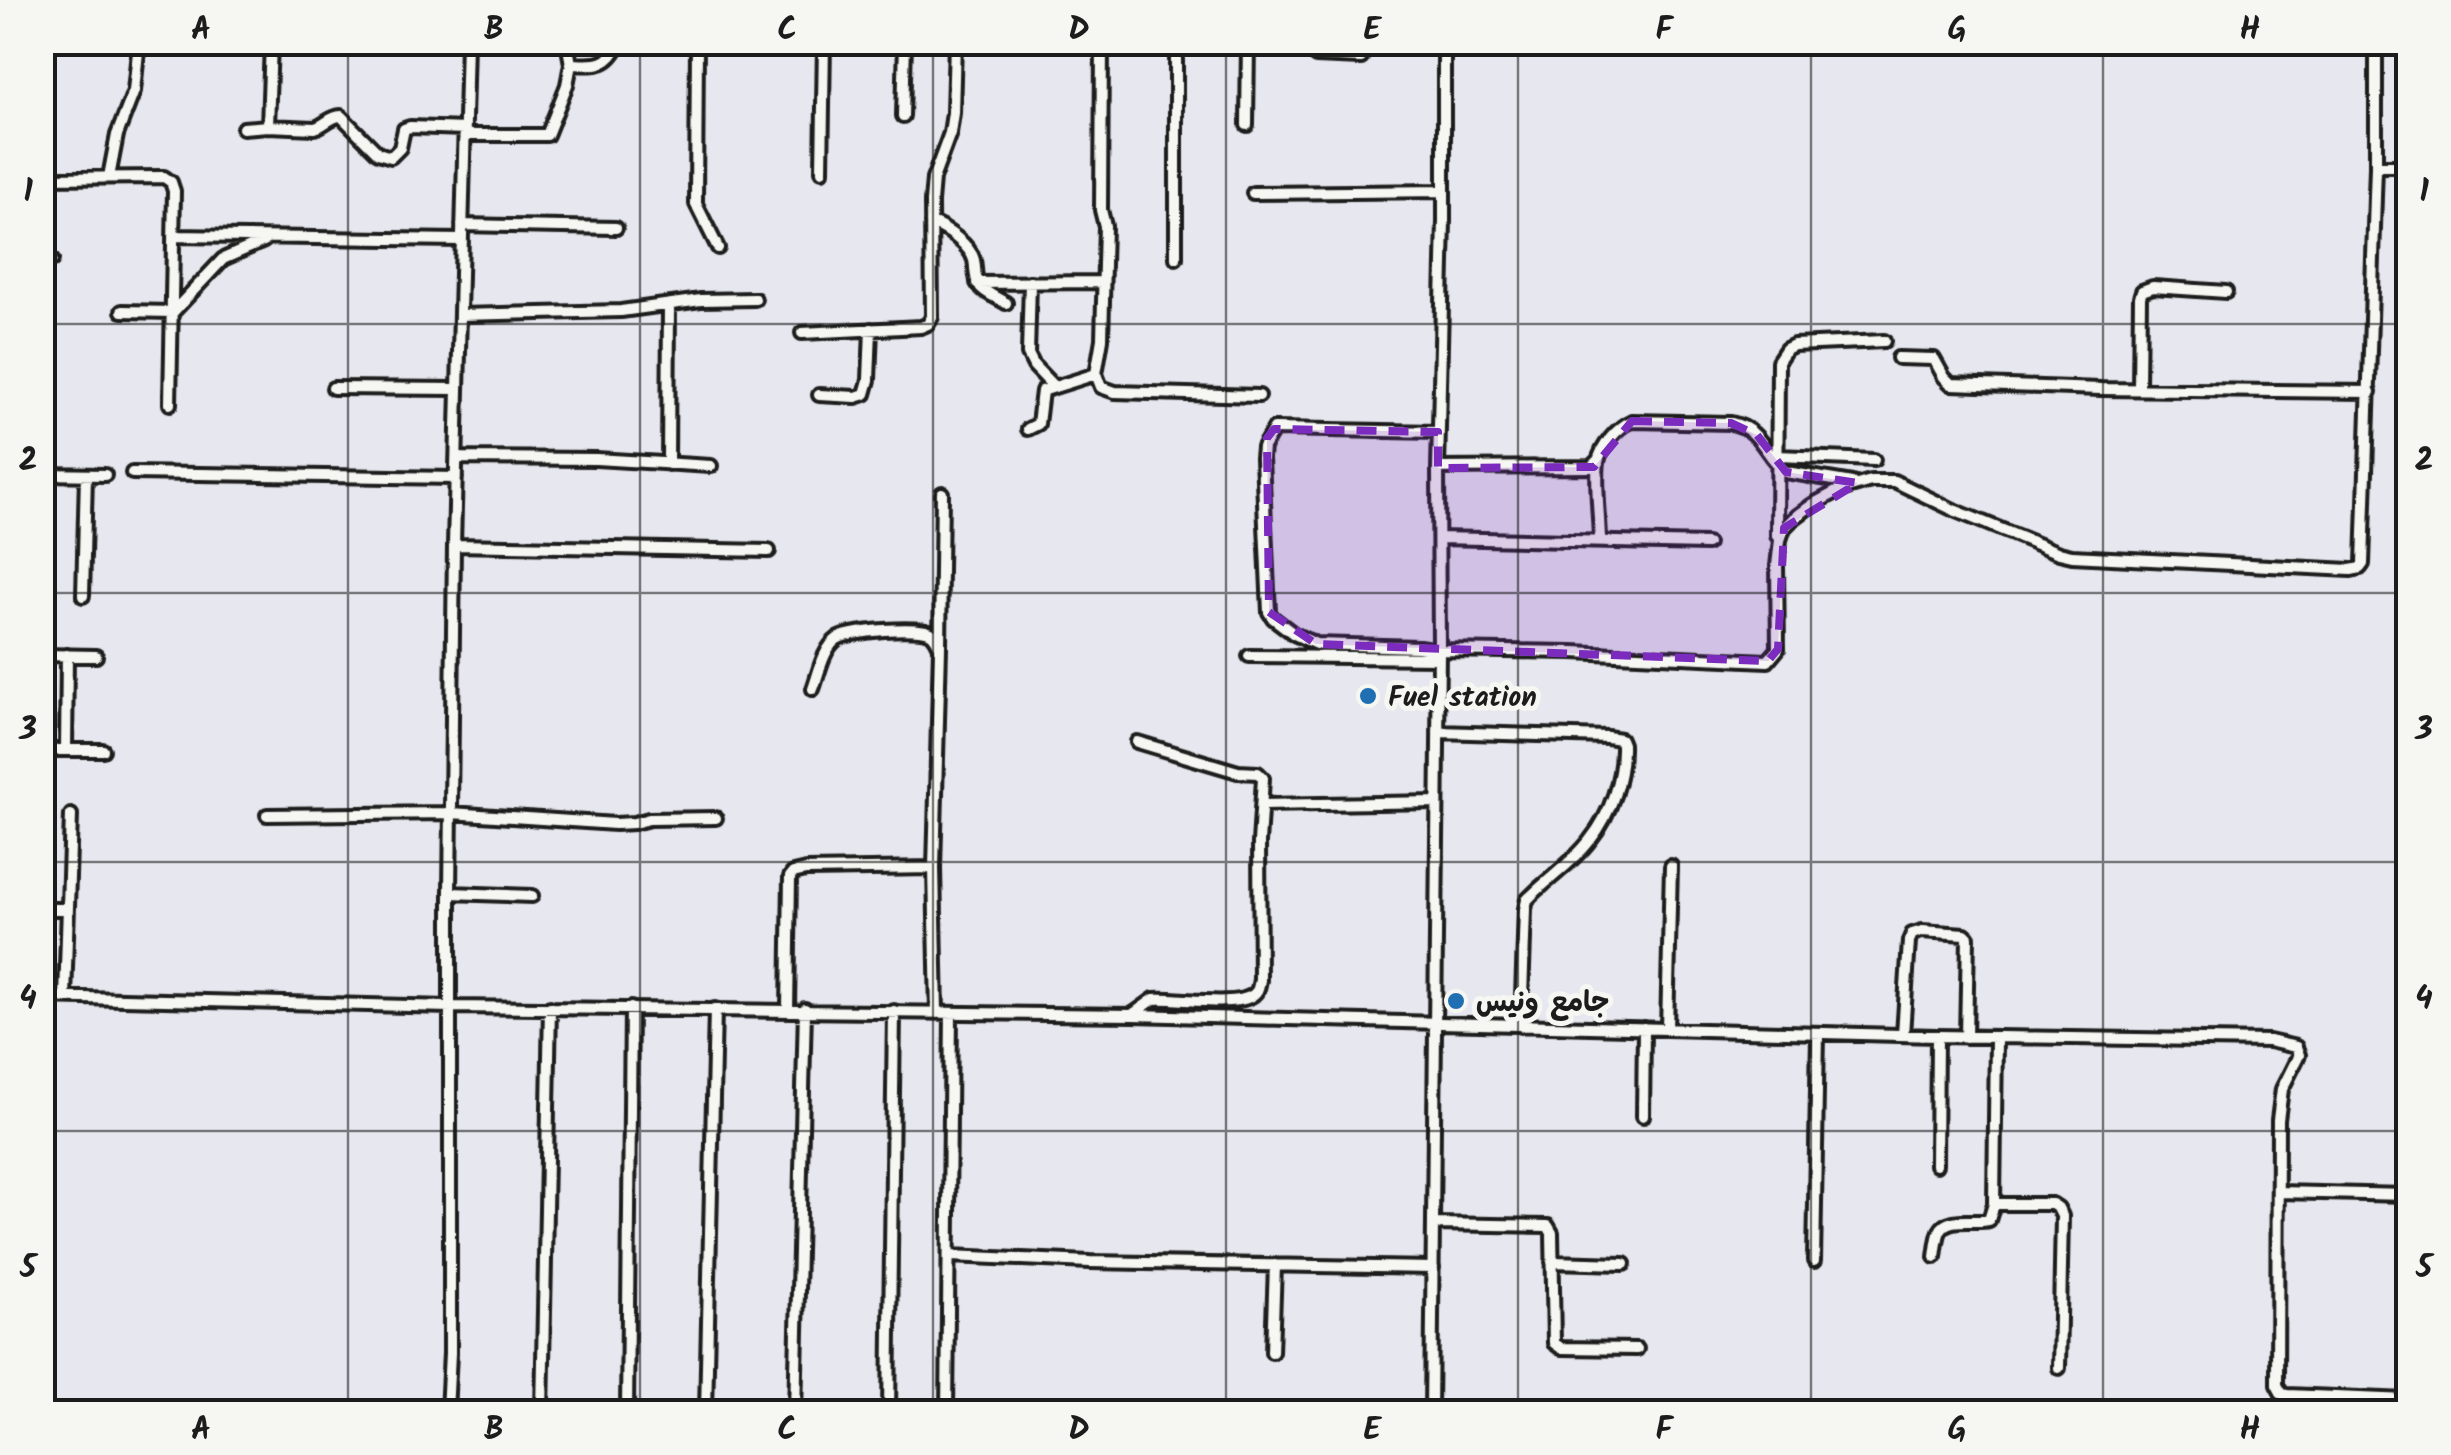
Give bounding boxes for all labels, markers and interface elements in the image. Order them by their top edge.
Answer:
text: A [191,5,211,56]
text: B [484,5,504,56]
text: C [777,5,797,56]
text: D [1068,5,1090,56]
text: E [1363,5,1382,56]
text: F [1655,5,1674,56]
text: G [1947,5,1967,56]
text: H [2240,5,2260,56]
text: 1 [23,167,33,218]
text: 1 [2419,167,2429,218]
text: 2 [19,436,37,487]
text: 2 [2415,436,2433,487]
place label: Fuel station [1388,676,1537,721]
marker: Fuel station [1357,685,1379,707]
text: 3 [18,705,37,756]
text: 3 [2414,705,2433,756]
text: 4 [19,974,37,1025]
text: 4 [2415,974,2433,1025]
place label: جامع ونيس [1476,981,1609,1026]
marker: جامع ونيس [1445,990,1467,1012]
text: 5 [19,1243,39,1294]
text: 5 [2415,1243,2435,1294]
text: A [191,1405,211,1455]
text: B [484,1405,504,1455]
text: C [777,1405,797,1455]
text: D [1068,1405,1090,1455]
text: E [1363,1405,1382,1455]
text: F [1655,1405,1674,1455]
text: G [1947,1405,1967,1455]
text: H [2240,1405,2260,1455]

